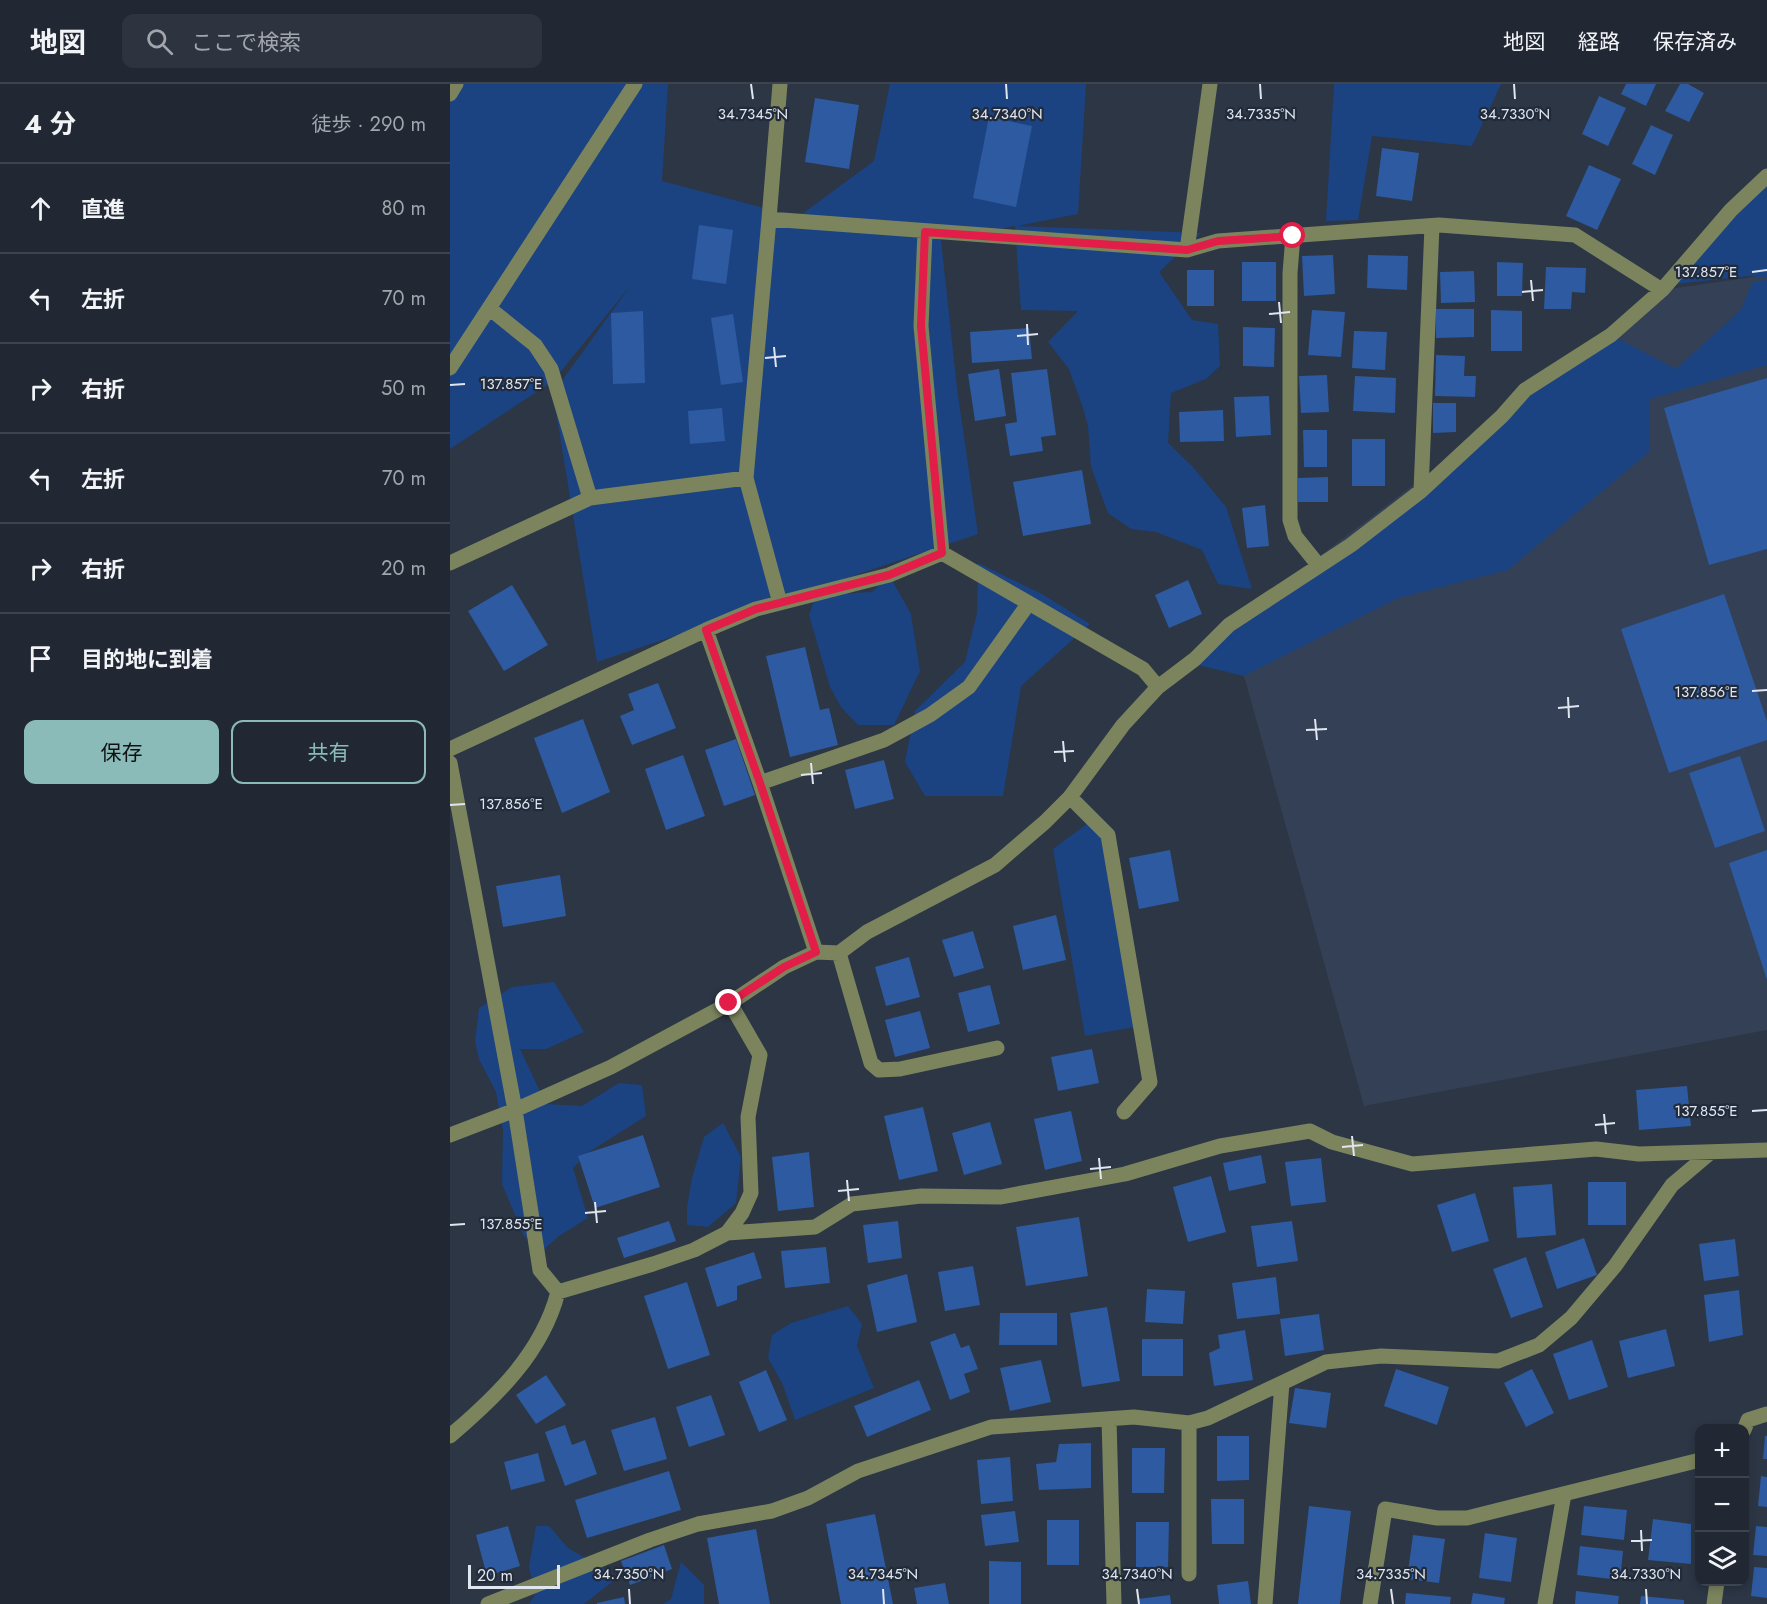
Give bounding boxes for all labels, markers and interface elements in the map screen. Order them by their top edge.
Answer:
search box [122,14,542,68]
text: 地図 [30,22,86,63]
icon: search [143,25,176,58]
text: ここで検索 [191,26,301,58]
text: 地図 [1503,27,1545,57]
text: 経路 [1578,27,1620,57]
text: 保存済み [1653,27,1737,57]
text: 34.7345°N [718,103,788,125]
text: 34.7340°N [971,103,1043,125]
text: 34.7335°N [1226,103,1296,125]
text: 34.7330°N [1480,103,1550,125]
text: 4 分 [24,105,76,143]
text: 徒歩 · 290 m [312,110,426,139]
icon: ahead [24,192,57,225]
text: 直進 [81,193,125,225]
text: 80 m [381,194,426,223]
route start [1279,222,1305,248]
text: 137.857°E [1675,261,1737,283]
icon: left [24,282,57,315]
text: 左折 [81,283,125,315]
text: 70 m [382,284,426,313]
icon: right [24,372,57,405]
text: 右折 [81,373,125,405]
text: 137.857°E [480,373,542,395]
text: 50 m [381,374,426,403]
icon: left [24,462,57,495]
text: 左折 [81,463,125,495]
text: 70 m [382,464,426,493]
icon: right [24,552,57,585]
text: 右折 [81,553,125,585]
text: 20 m [381,554,426,583]
icon: arrive [24,642,57,675]
text: 目的地に到着 [81,643,213,675]
text: 137.856°E [1674,681,1738,703]
button: 保存 [24,720,219,784]
button: 共有 [231,720,426,784]
text: 137.856°E [479,793,543,815]
route end [715,989,741,1015]
text: 137.855°E [1674,1100,1738,1122]
text: 137.855°E [479,1213,543,1235]
map controls [1695,1424,1749,1586]
button: + [1695,1424,1749,1478]
button: − [1695,1478,1749,1532]
button: layers [1695,1532,1749,1586]
scale bar [468,1562,560,1590]
text: 34.7350°N [594,1563,664,1585]
text: 34.7345°N [848,1563,918,1585]
text: 34.7340°N [1101,1563,1173,1585]
text: 34.7335°N [1356,1563,1426,1585]
text: 34.7330°N [1611,1563,1681,1585]
text: 20 m [477,1564,513,1587]

